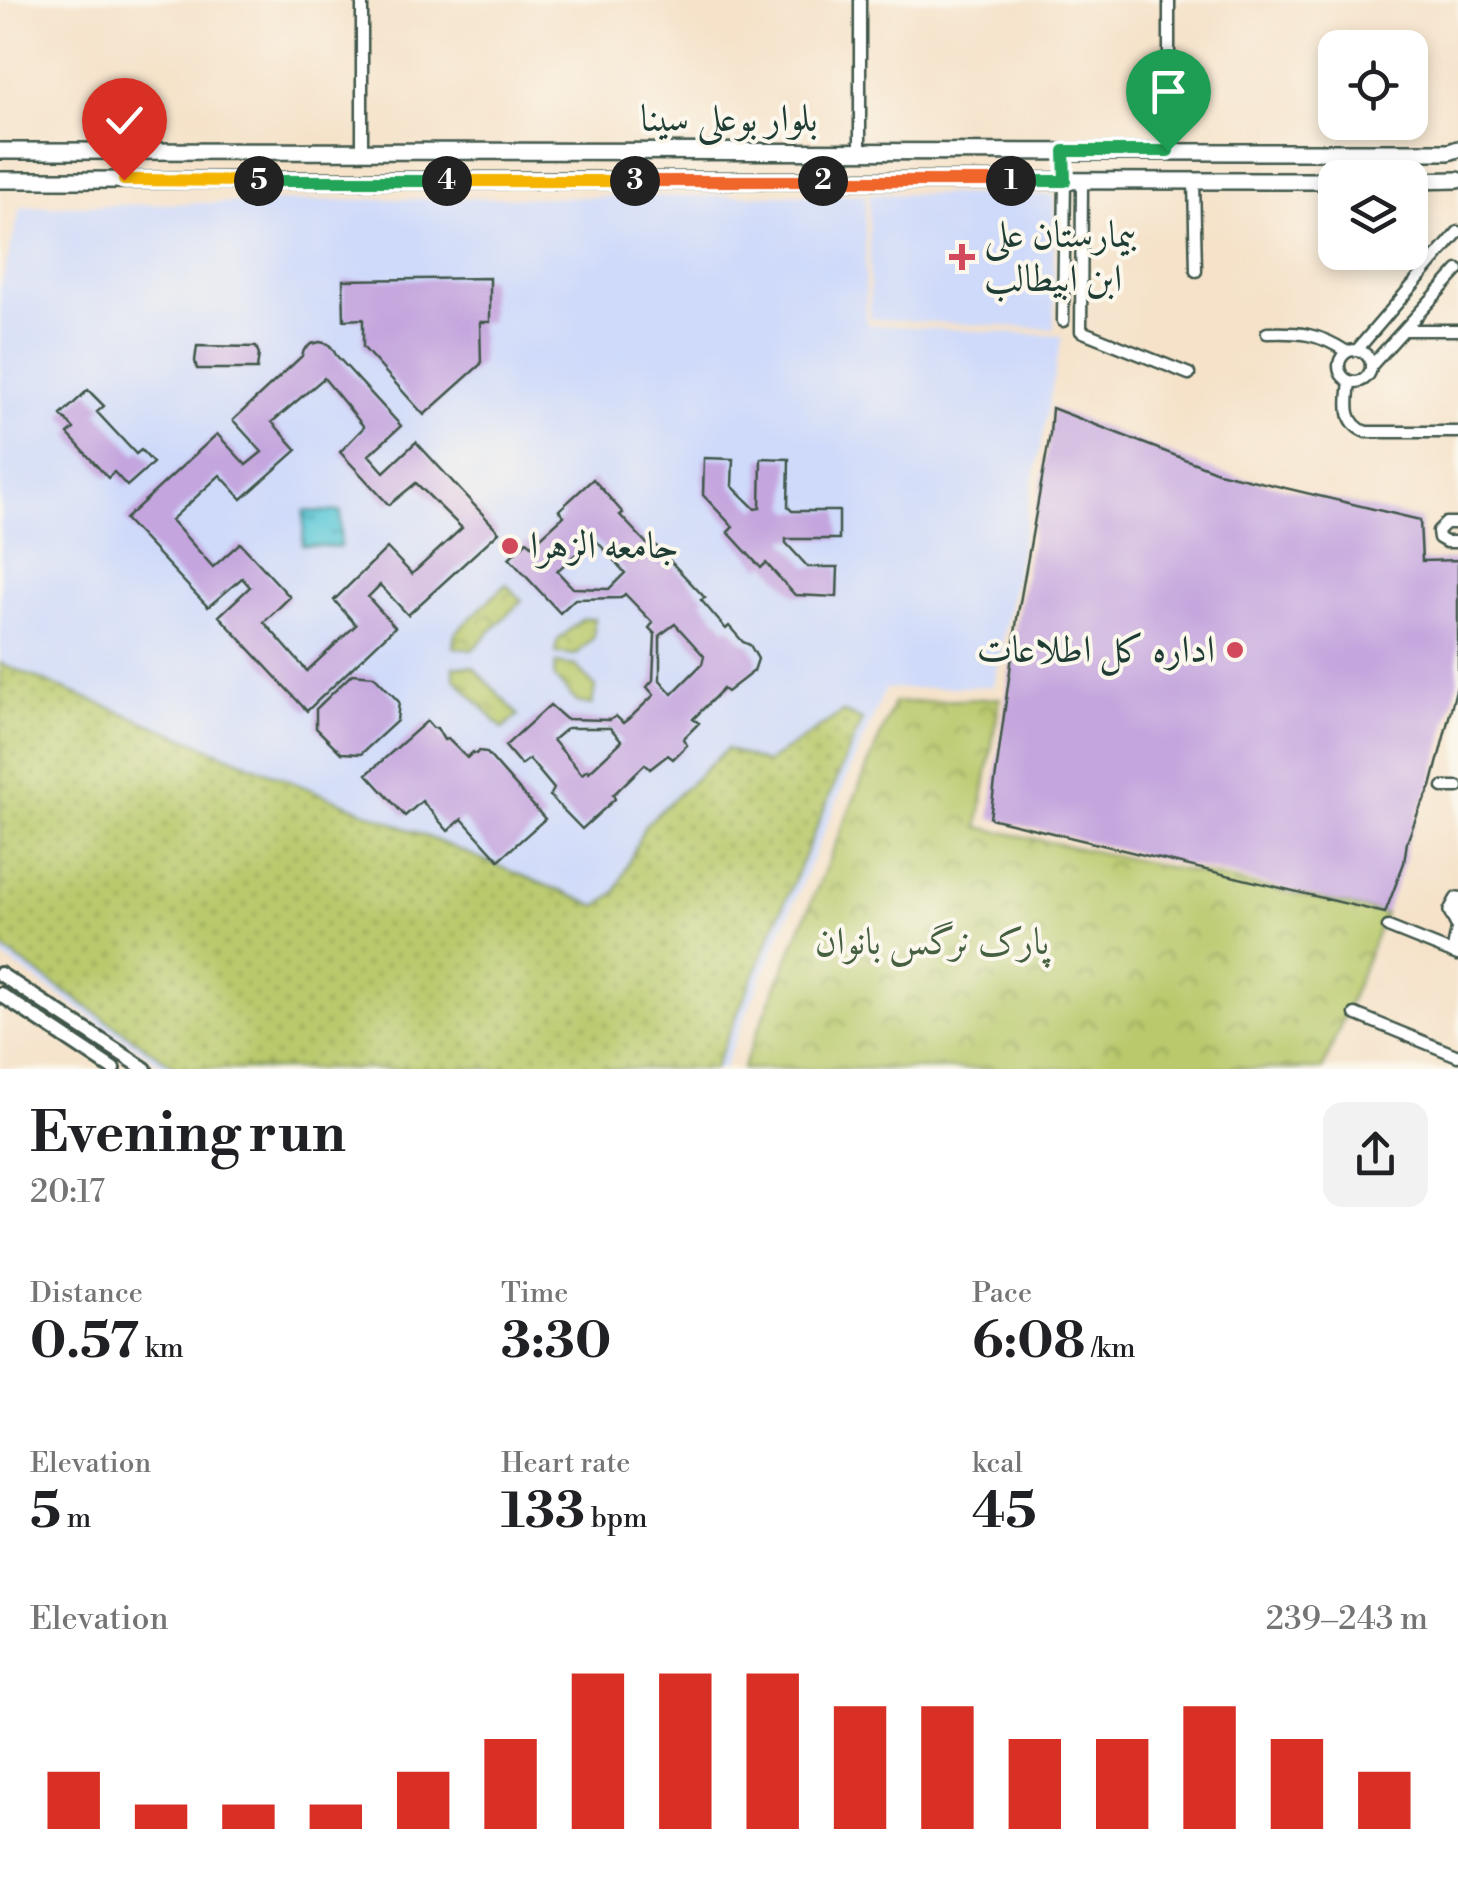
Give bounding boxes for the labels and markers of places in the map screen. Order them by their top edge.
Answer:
pin [1126,49,1211,152]
pin [82,78,167,181]
pin: 5 [234,156,284,206]
pin: 4 [422,156,472,206]
pin: 3 [610,156,660,206]
pin: 2 [798,156,848,206]
pin: 1 [986,156,1036,206]
place label: بیمارستان علی ابن ابیطالب [984,212,1137,303]
marker: بیمارستان علی ابن ابیطالب [949,244,975,270]
place label: جامعه الزهرا [530,523,679,570]
marker: جامعه الزهرا [499,535,521,557]
place label: اداره کل اطلاعات [977,627,1215,676]
marker: اداره کل اطلاعات [1224,639,1246,661]

